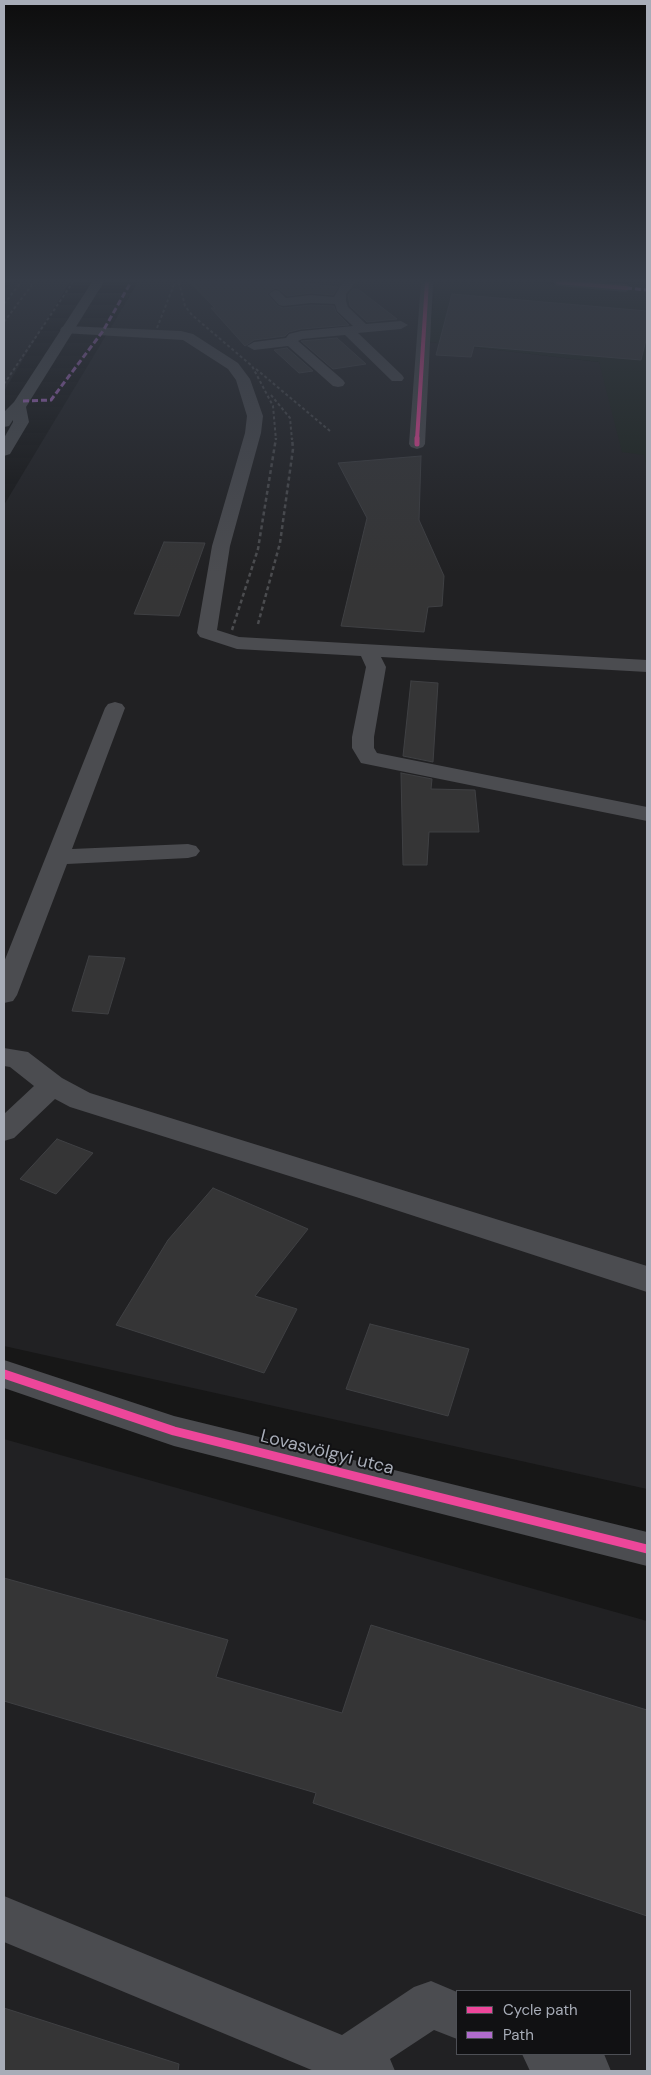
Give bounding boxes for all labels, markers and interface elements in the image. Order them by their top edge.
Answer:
street label: Lovasvölgyi utca [258,1426,396,1480]
legend [456,1990,631,2055]
text: Cycle path [503,2000,578,2020]
text: Path [503,2025,534,2045]

